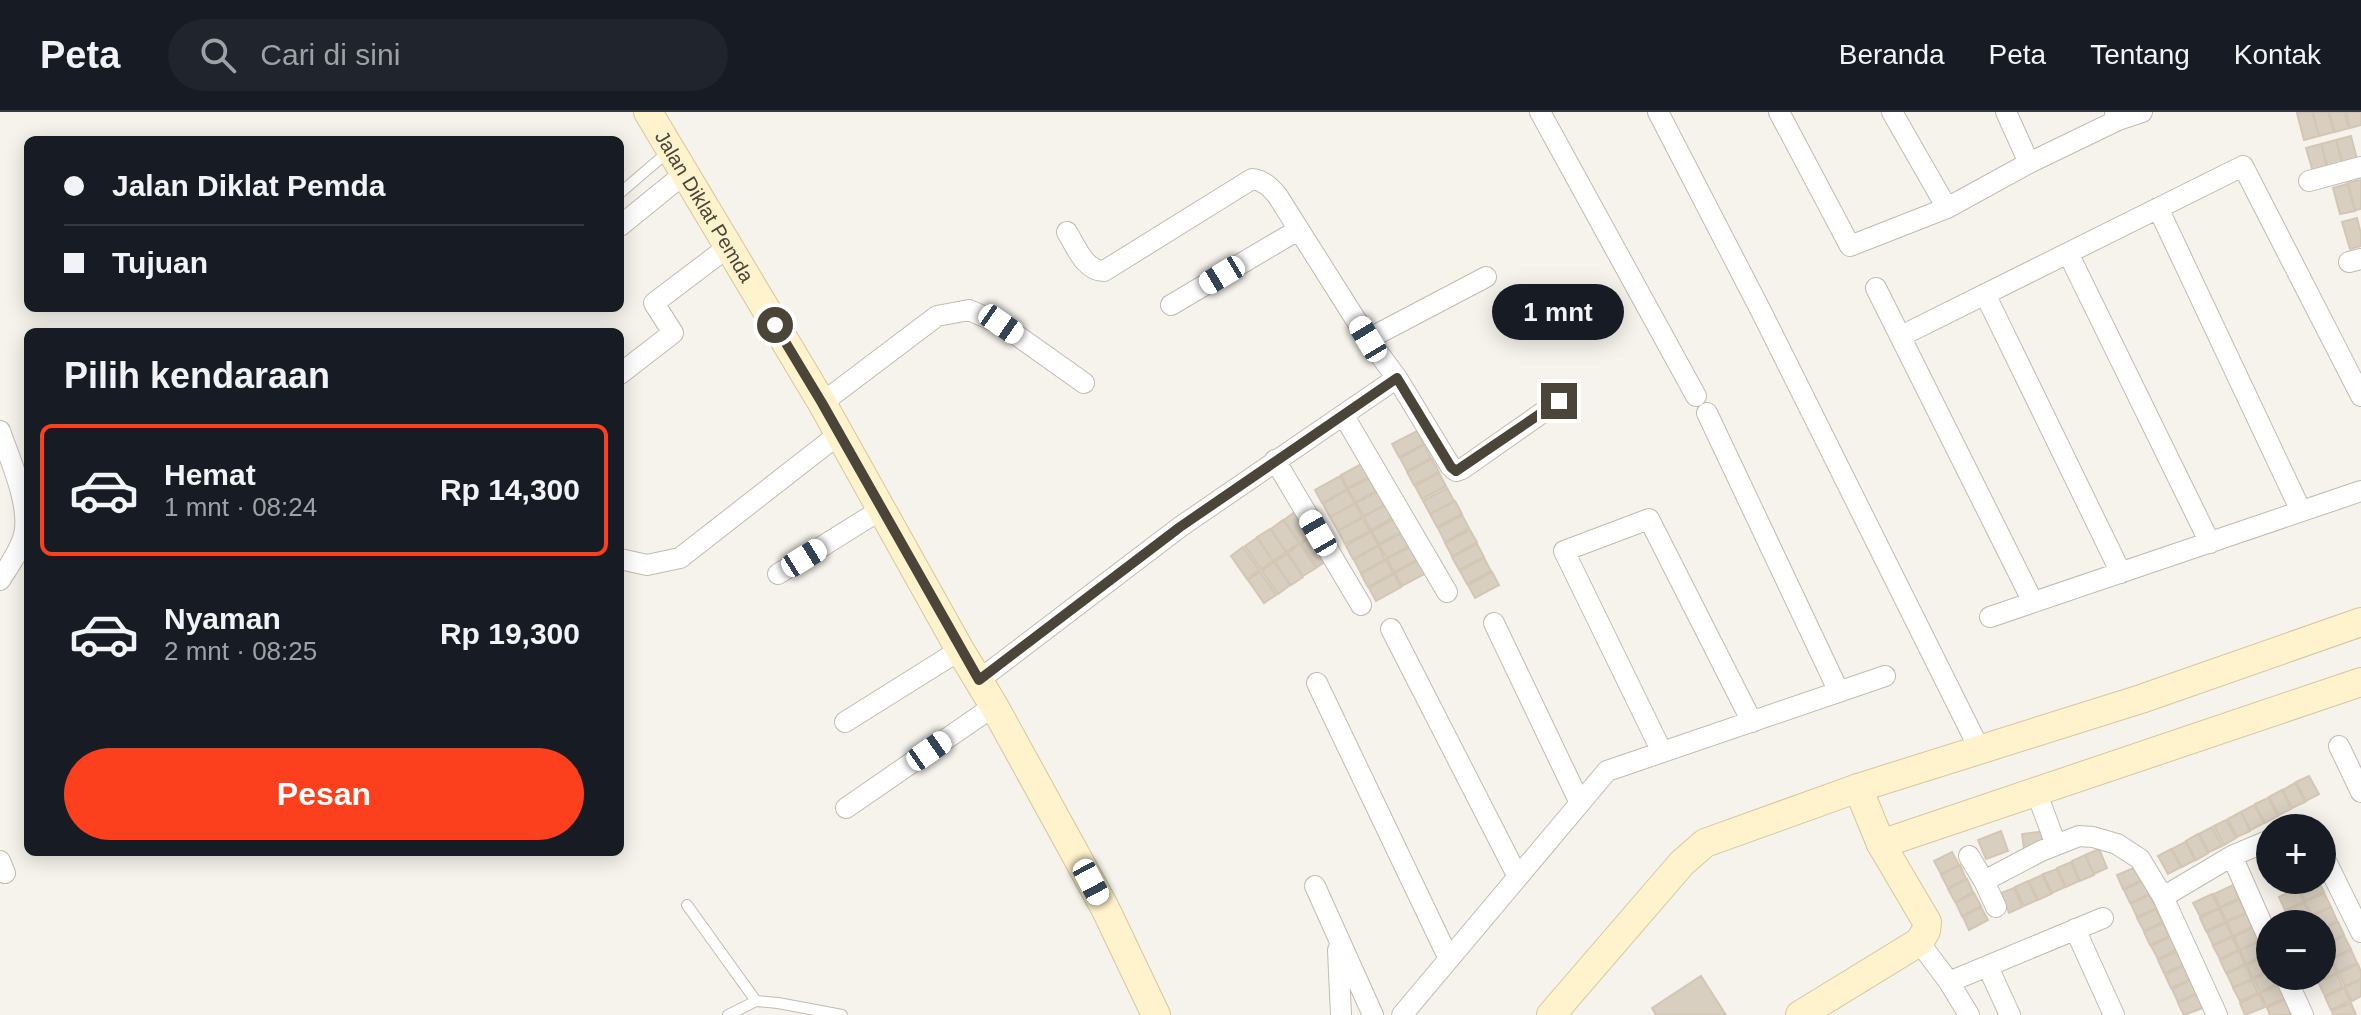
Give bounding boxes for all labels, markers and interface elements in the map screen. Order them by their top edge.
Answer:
search box [168,19,728,91]
icon: search [196,33,240,77]
text: Peta [40,34,120,76]
text: Cari di sini [260,38,400,71]
text: Beranda [1839,39,1945,70]
text: Peta [1989,39,2046,70]
text: Tentang [2090,39,2190,70]
text: Kontak [2234,39,2321,70]
street label: Jalan Diklat Pemda [651,127,759,287]
text: Jalan Diklat Pemda [112,169,385,202]
text: Tujuan [112,246,208,279]
car [1195,252,1249,298]
callout: 1 mnt [1493,285,1625,341]
text: 1 mnt [1523,297,1593,327]
car [974,300,1028,348]
route start [757,307,793,343]
car [1345,312,1391,366]
text: Pilih kendaraan [64,355,330,396]
route end [1541,383,1577,419]
icon: car [68,454,140,526]
text: Hemat [164,458,256,491]
text: Rp 14,300 [440,473,580,506]
text: 1 mnt · 08:24 [164,492,317,522]
car [1296,506,1340,560]
car [777,535,831,581]
icon: car [68,598,140,670]
text: Nyaman [164,602,281,635]
text: Rp 19,300 [440,617,580,650]
text: 2 mnt · 08:25 [164,636,317,666]
car [902,727,956,775]
button: Pesan [64,748,584,840]
map controls [2256,814,2336,990]
button: + [2256,814,2336,894]
car [1069,855,1113,909]
button: − [2256,910,2336,990]

